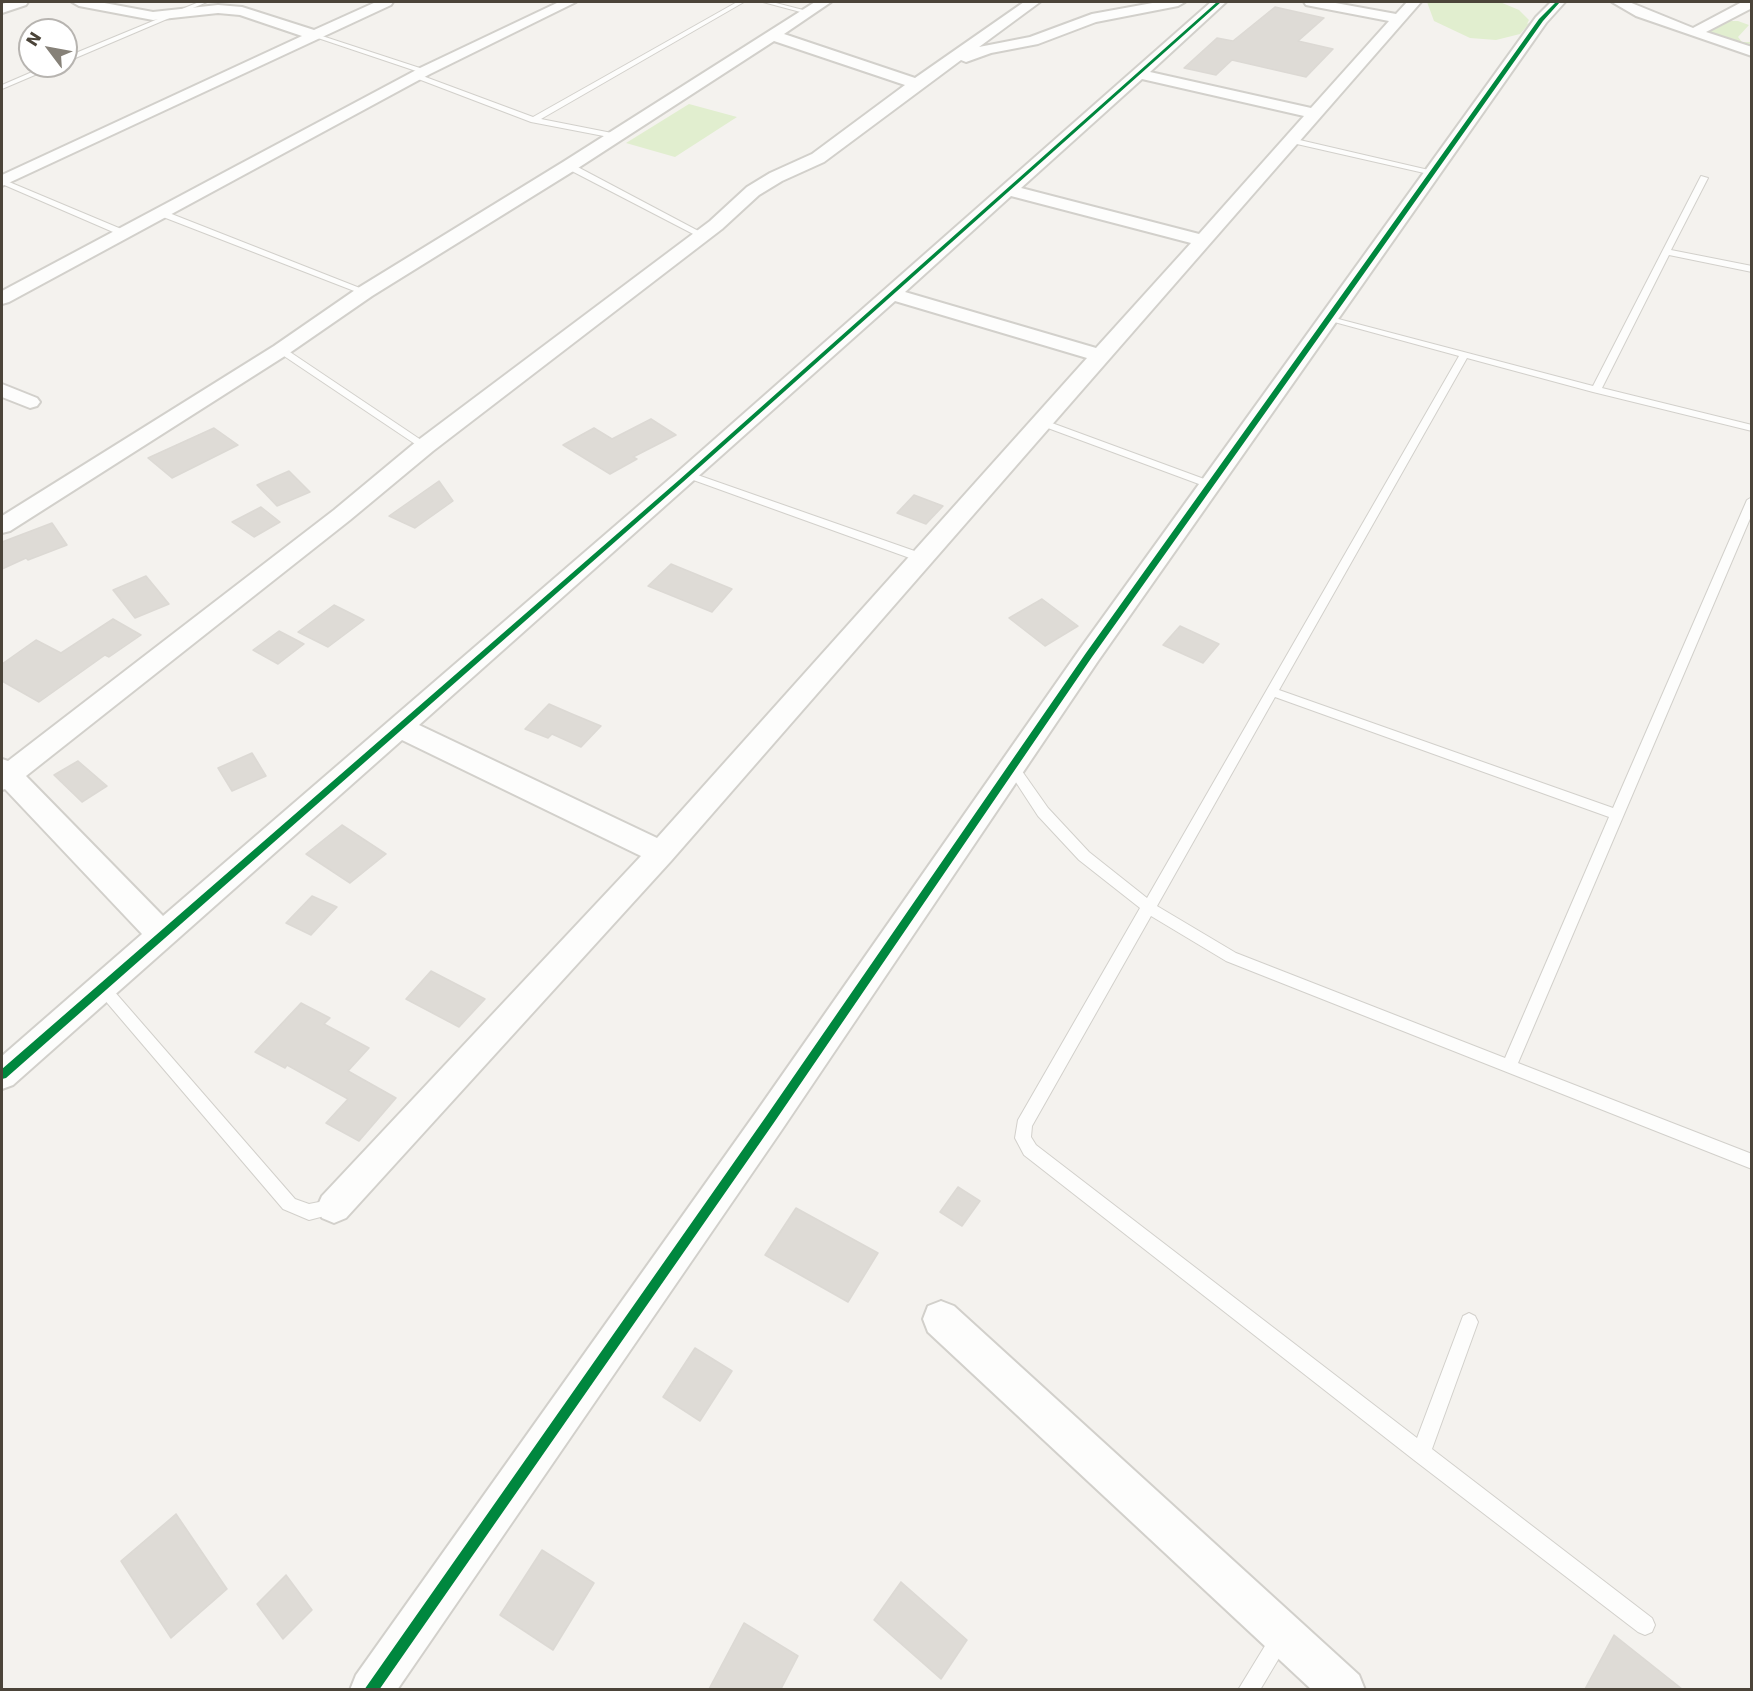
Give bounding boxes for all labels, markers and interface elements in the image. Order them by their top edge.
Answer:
north arrow [18,18,78,78]
text: N [22,29,46,50]

